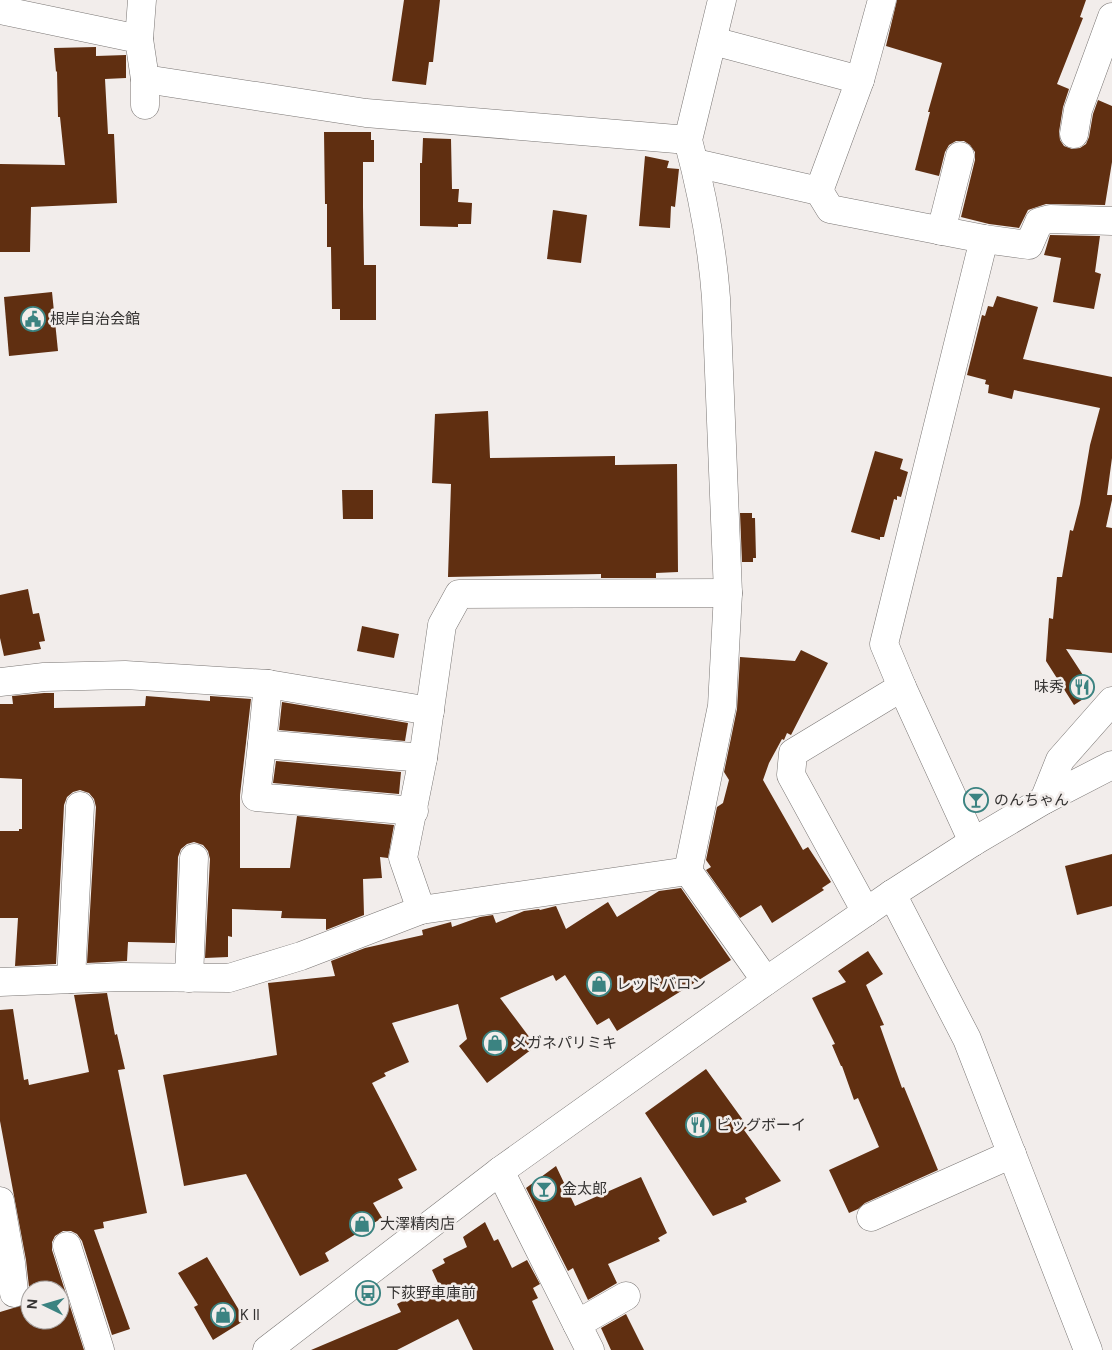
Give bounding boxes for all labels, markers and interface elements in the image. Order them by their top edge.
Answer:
public building icon: 根岸自治会館 [20,306,46,332]
place label: 根岸自治会館 [50,309,140,329]
restaurant icon: 味秀 [1069,674,1095,700]
place label: 味秀 [1034,677,1064,697]
bar icon: のんちゃん [963,787,989,813]
place label: のんちゃん [994,790,1069,810]
shop icon: レッドバロン [586,971,612,997]
place label: レッドバロン [616,974,706,994]
shop icon: メガネパリミキ [482,1030,508,1056]
place label: メガネパリミキ [512,1033,617,1053]
restaurant icon: ビッグボーイ [685,1112,711,1138]
place label: ビッグボーイ [716,1115,806,1135]
bar icon: 金太郎 [531,1176,557,1202]
place label: 金太郎 [562,1179,607,1199]
shop icon: 大澤精肉店 [349,1211,375,1237]
place label: 大澤精肉店 [380,1214,455,1234]
north arrow [20,1280,70,1330]
bus stop icon: 下荻野車庫前 [355,1280,381,1306]
place label: 下荻野車庫前 [386,1283,476,1303]
text: N [23,1298,41,1310]
shop icon: K II [210,1302,236,1328]
place label: K II [240,1305,260,1325]

